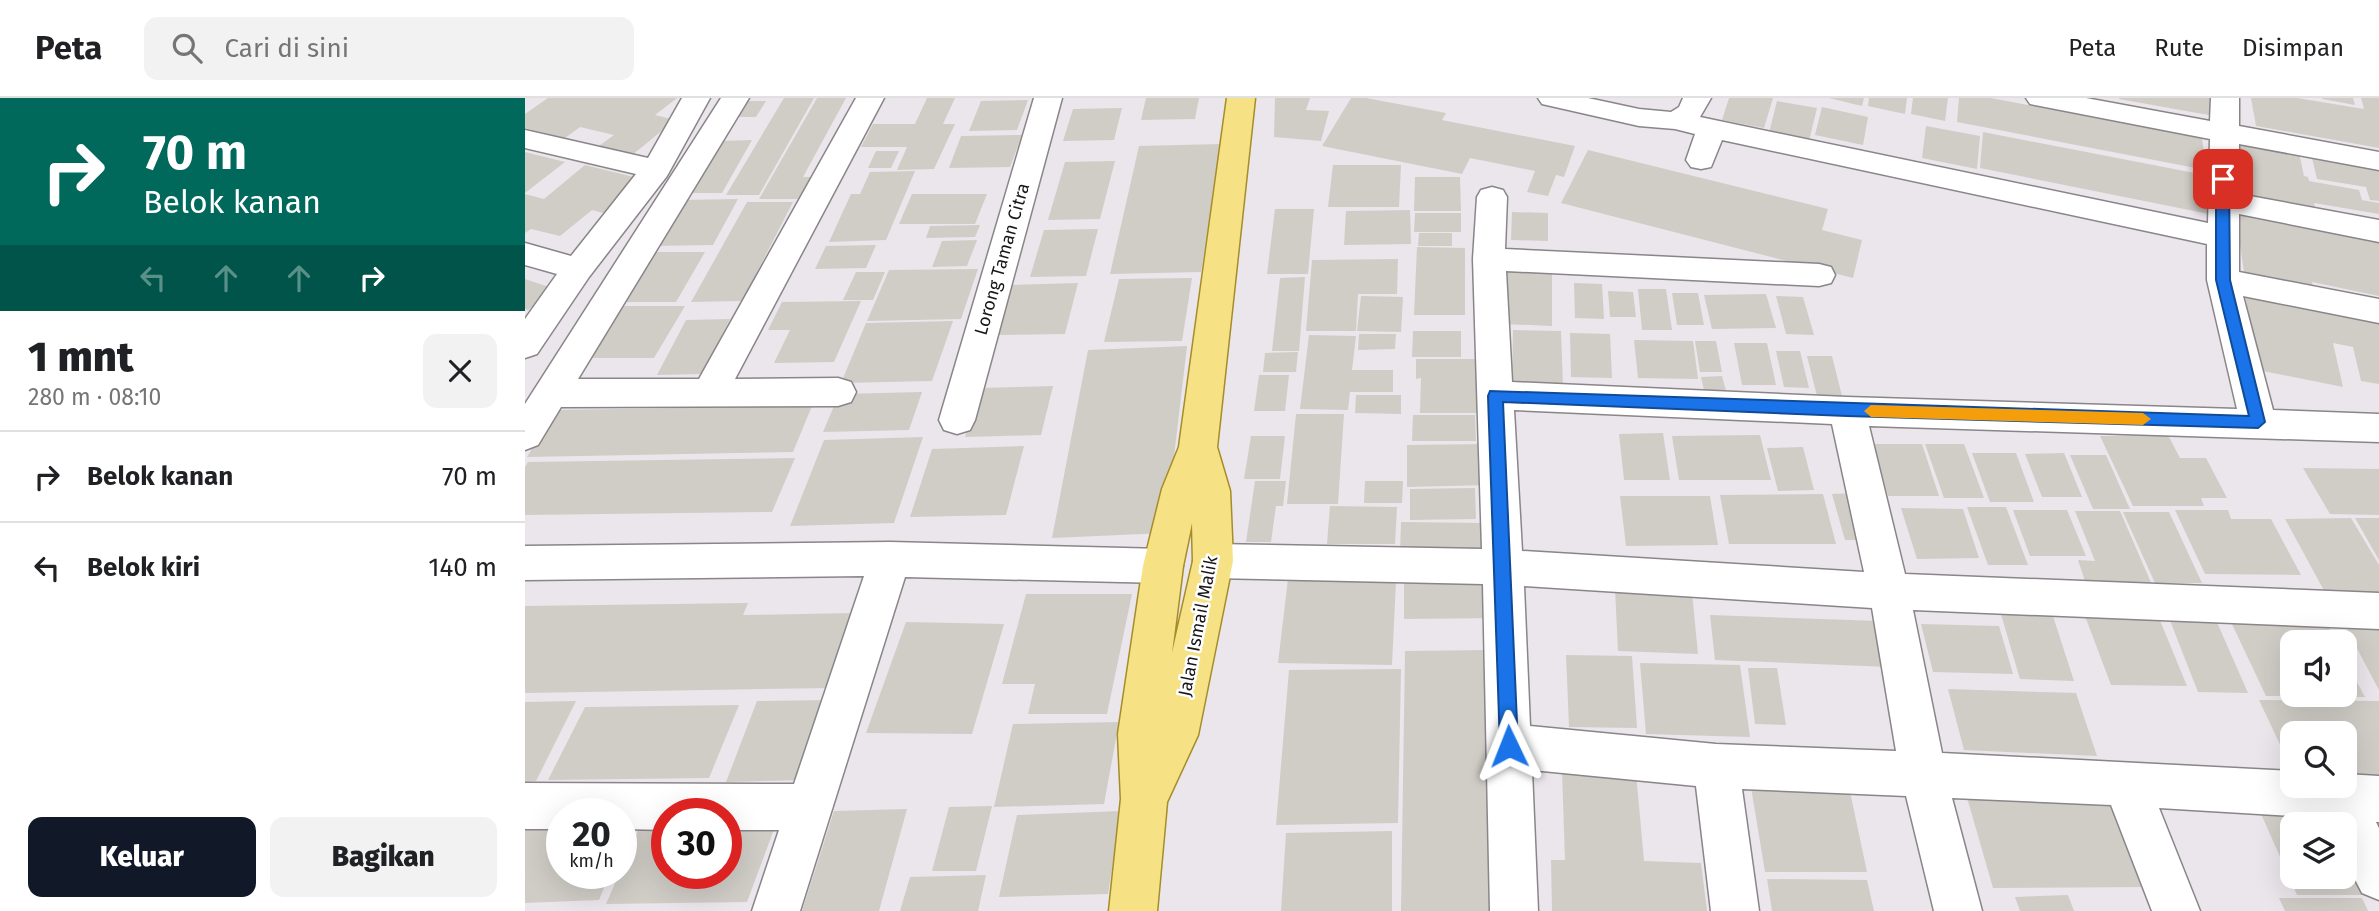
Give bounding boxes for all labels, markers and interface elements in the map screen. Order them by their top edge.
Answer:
search box [144,17,634,80]
text: Peta [35,28,102,68]
icon: search [168,29,206,67]
text: Cari di sini [224,33,349,64]
text: Peta [2068,34,2116,62]
text: Rute [2154,34,2204,62]
text: Disimpan [2242,34,2344,62]
text: 70 m [143,123,247,182]
icon: right [28,126,119,217]
pin [2193,149,2253,209]
icon: arrive [2204,160,2242,198]
street label: Lorong Taman Citra [970,180,1034,338]
text: Belok kanan [143,183,321,221]
icon: left [134,259,172,297]
icon: ahead [207,259,245,297]
icon: ahead [280,259,318,297]
icon: right [353,259,391,297]
text: 1 mnt [28,332,133,382]
button: close [423,334,497,408]
text: 280 m · 08:10 [28,383,161,411]
icon: right [28,458,66,496]
text: Belok kanan [87,461,233,492]
text: 70 m [442,461,497,492]
icon: left [28,549,66,587]
text: Belok kiri [87,552,200,583]
text: 140 m [428,552,497,583]
street label: Jalan Ismail Malik [1174,553,1223,698]
map controls [2280,630,2357,889]
button: sound [2280,630,2357,707]
position arrow [1472,709,1546,783]
button: search [2280,721,2357,798]
speed limit sign: 30 [651,798,742,889]
button: layers [2280,812,2357,889]
text: 20 [572,813,611,855]
button: Keluar [28,817,256,897]
button: Bagikan [270,817,497,897]
text: km/h [569,850,614,872]

